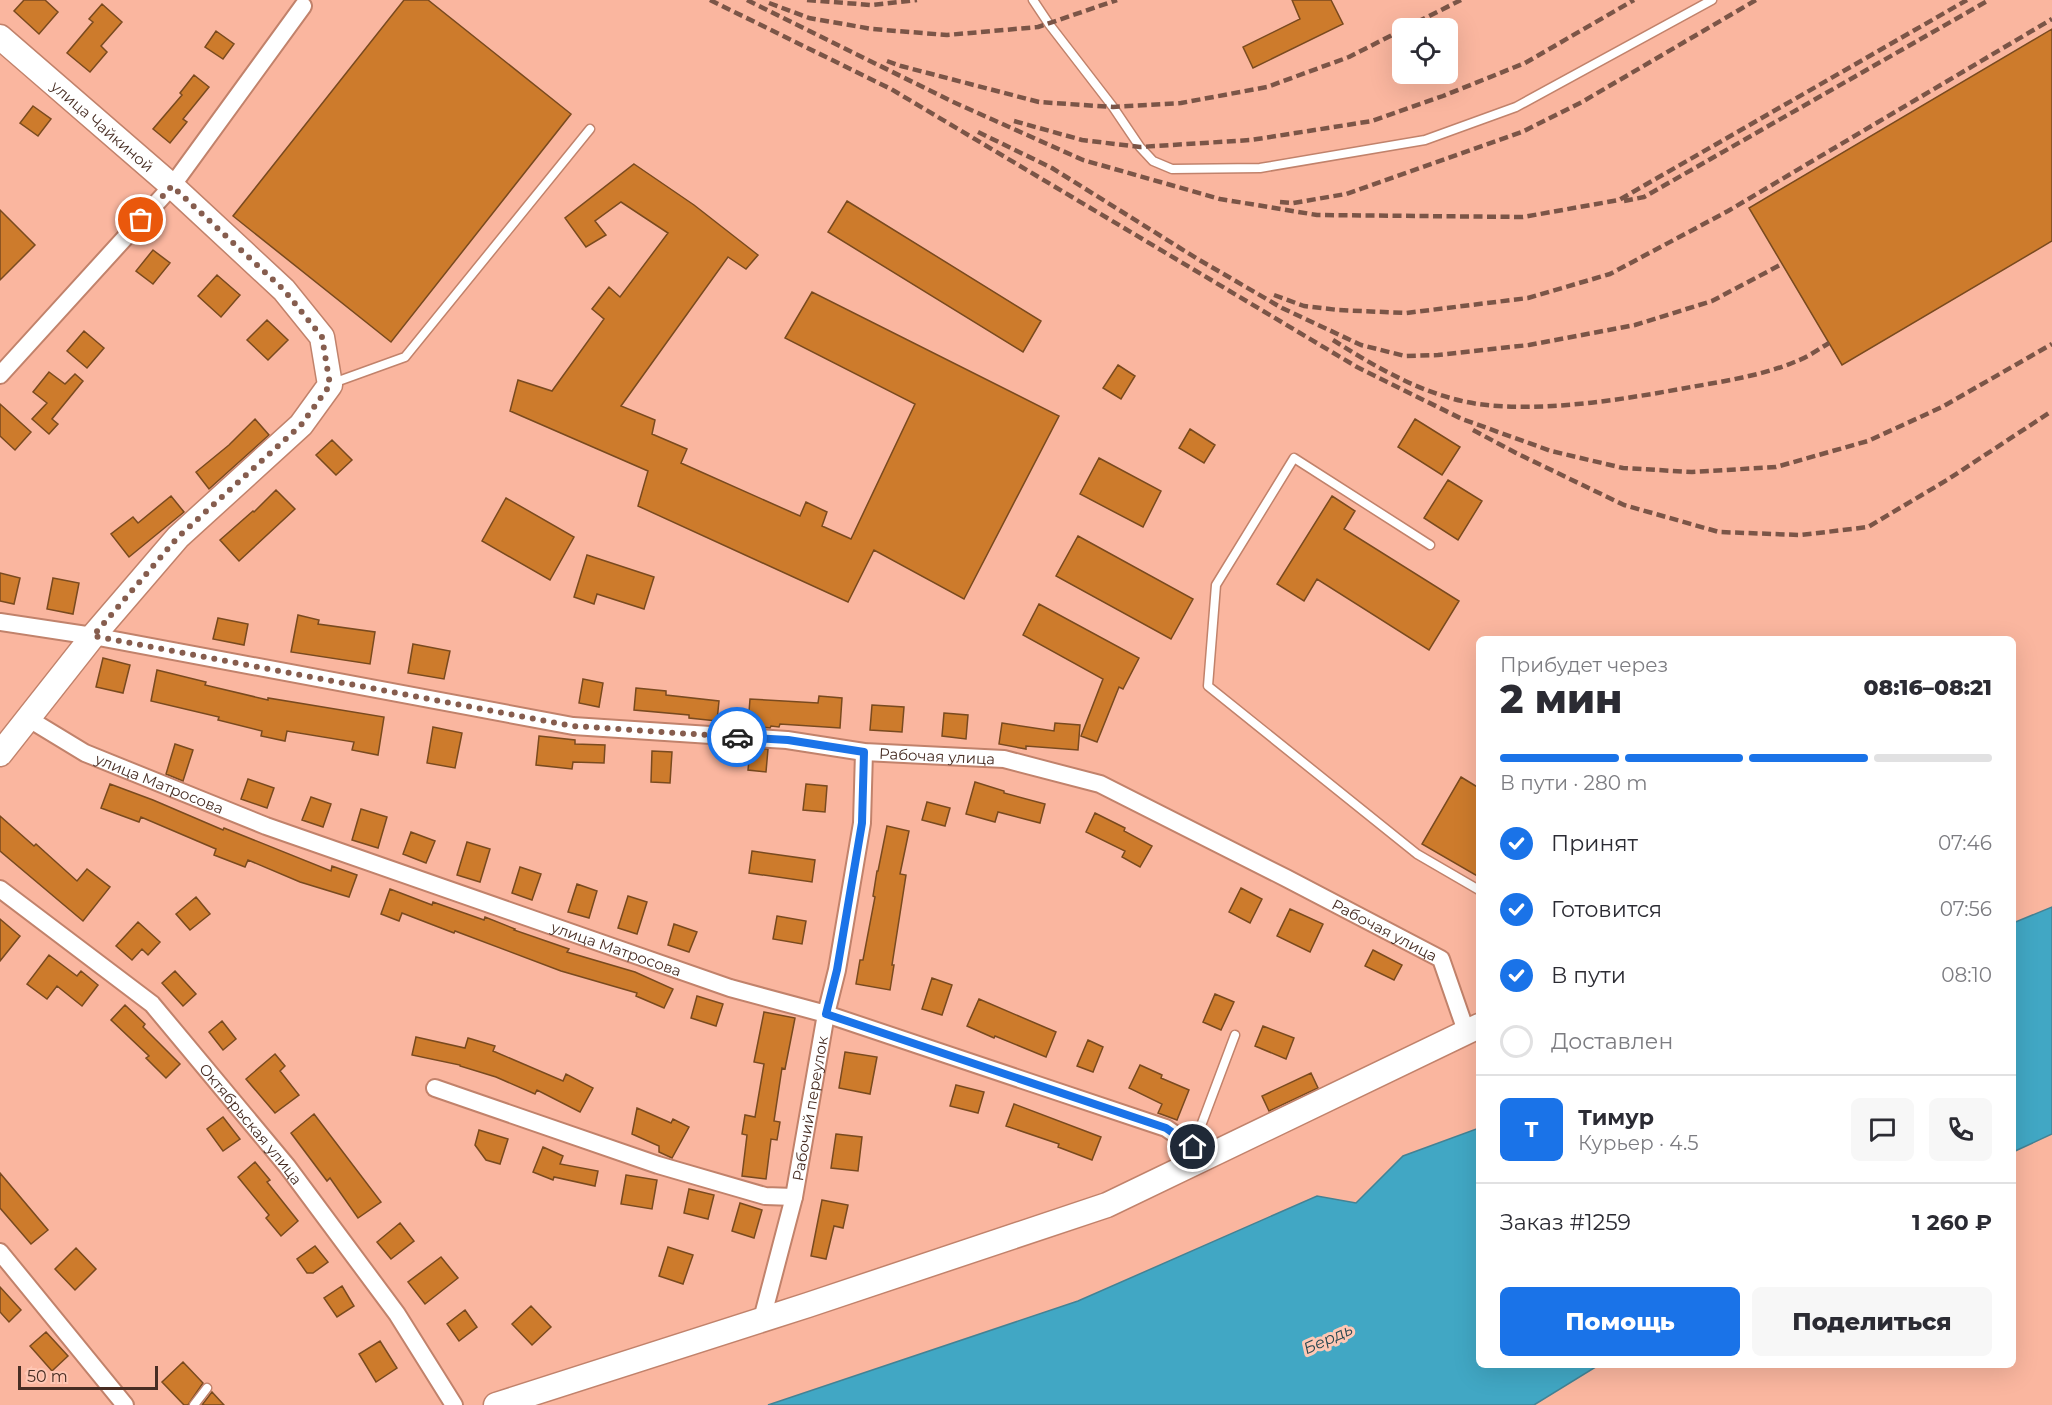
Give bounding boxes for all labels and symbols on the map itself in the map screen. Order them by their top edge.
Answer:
street label: улица Чайкиной [47,76,158,176]
pin [115,194,166,245]
courier [707,707,767,767]
street label: Рабочая улица [879,743,996,768]
street label: улица Матросова [92,748,227,817]
street label: Рабочая улица [1329,894,1441,965]
street label: улица Матросова [548,917,684,980]
street label: Рабочий переулок [787,1034,832,1182]
street label: Октябрьская улица [196,1059,307,1188]
pin [1167,1121,1218,1172]
water label: Бердь [1300,1320,1356,1358]
scale bar [18,1363,158,1390]

